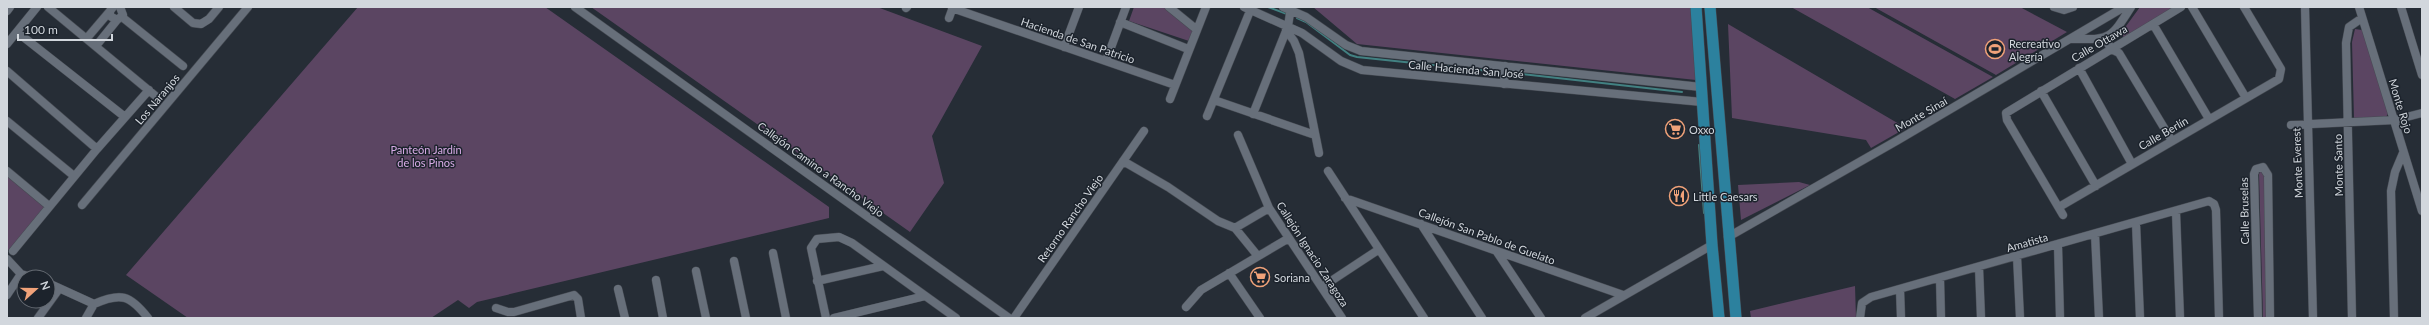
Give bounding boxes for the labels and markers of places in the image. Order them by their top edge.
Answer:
place label: Recreativo Alegría [2009,37,2060,63]
sports icon: Recreativo Alegría [1984,38,2006,60]
supermarket icon: Oxxo [1664,118,1686,140]
place label: Oxxo [1689,123,1715,136]
restaurant icon: Little Caesars [1668,185,1690,207]
place label: Little Caesars [1693,190,1758,203]
supermarket icon: Soriana [1249,266,1271,288]
place label: Soriana [1274,271,1310,284]

